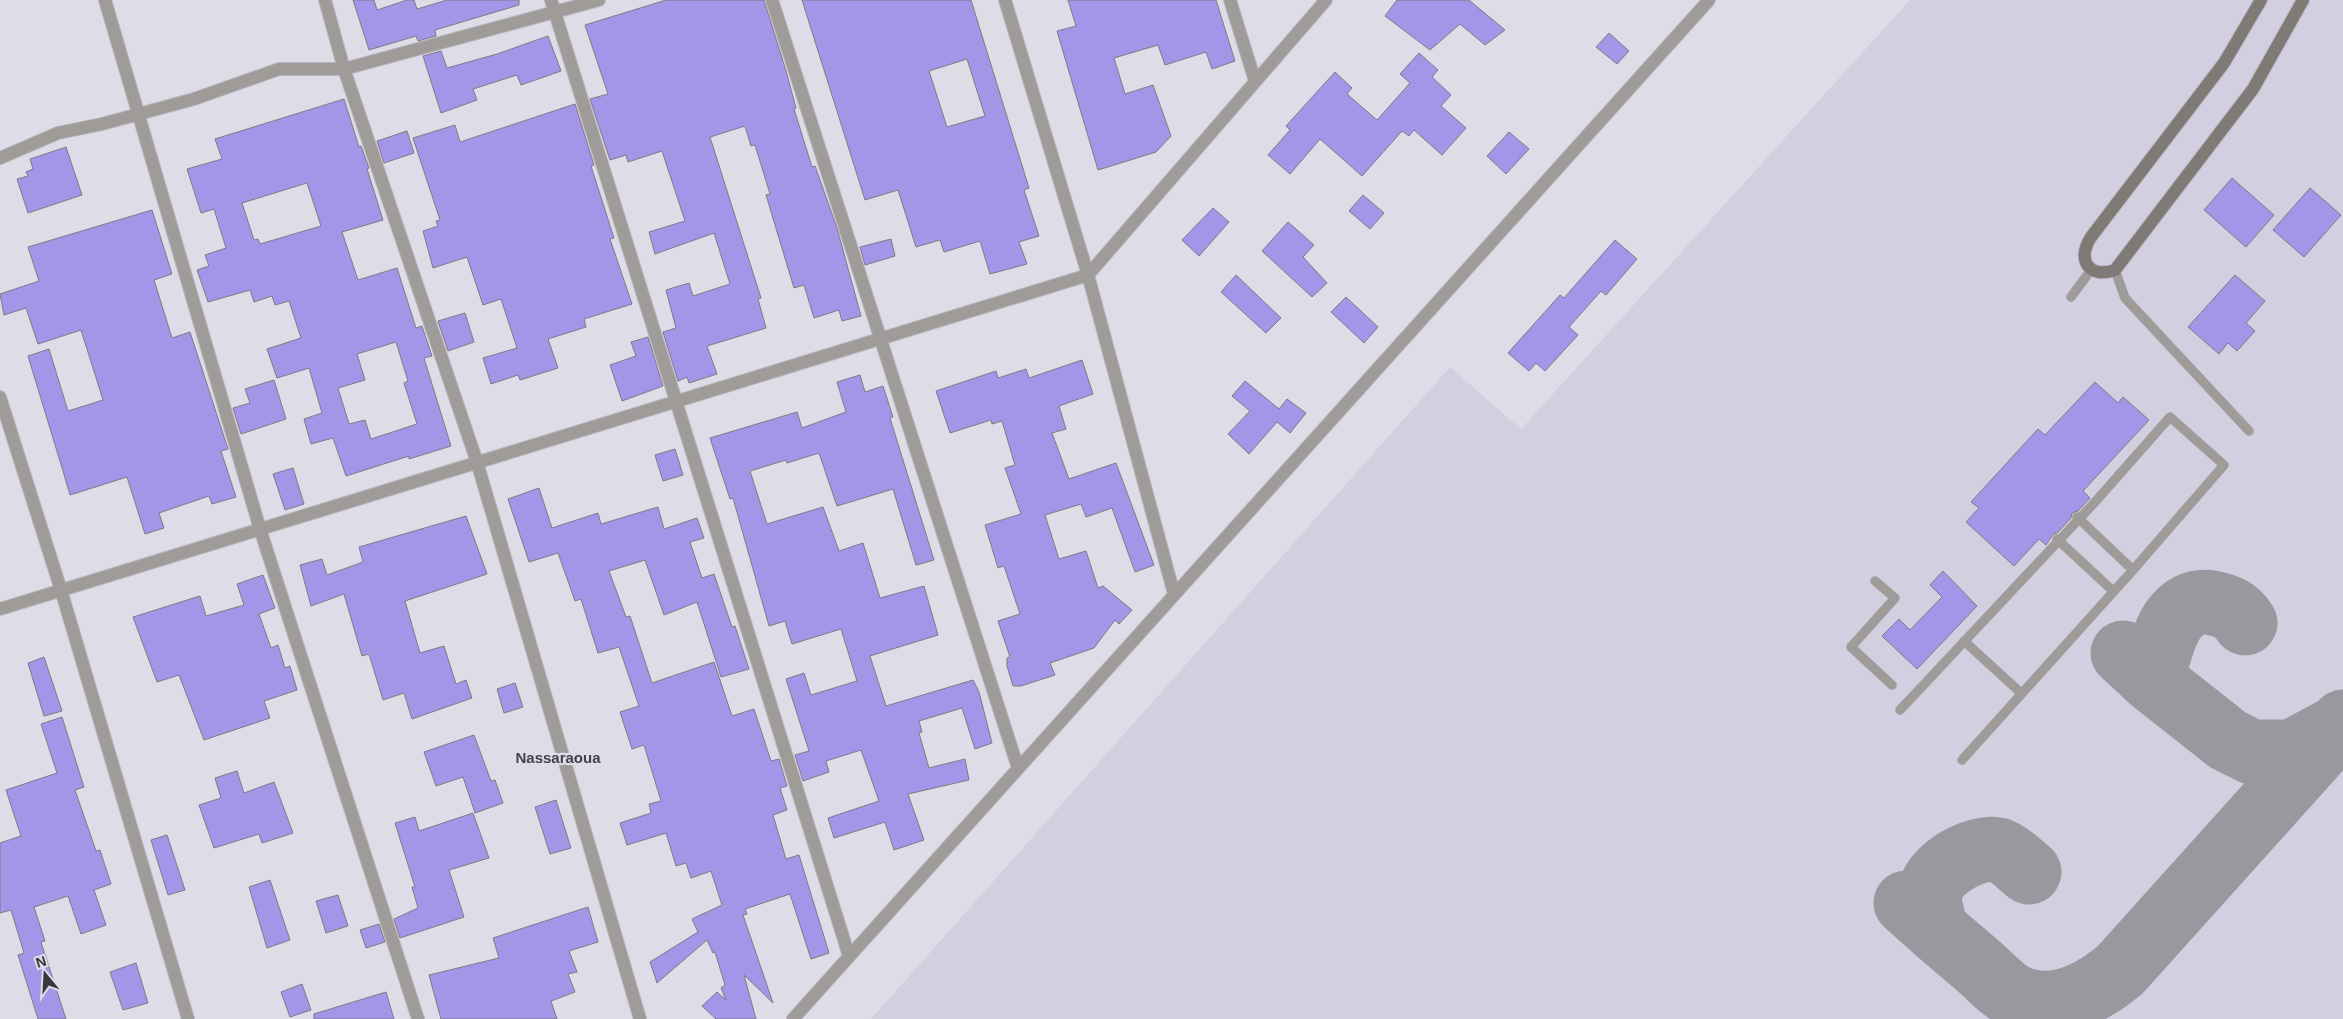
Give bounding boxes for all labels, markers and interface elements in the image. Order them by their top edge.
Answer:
district label: Nassaraoua [515,749,601,766]
north arrow [20,949,70,999]
text: N [34,952,48,971]

